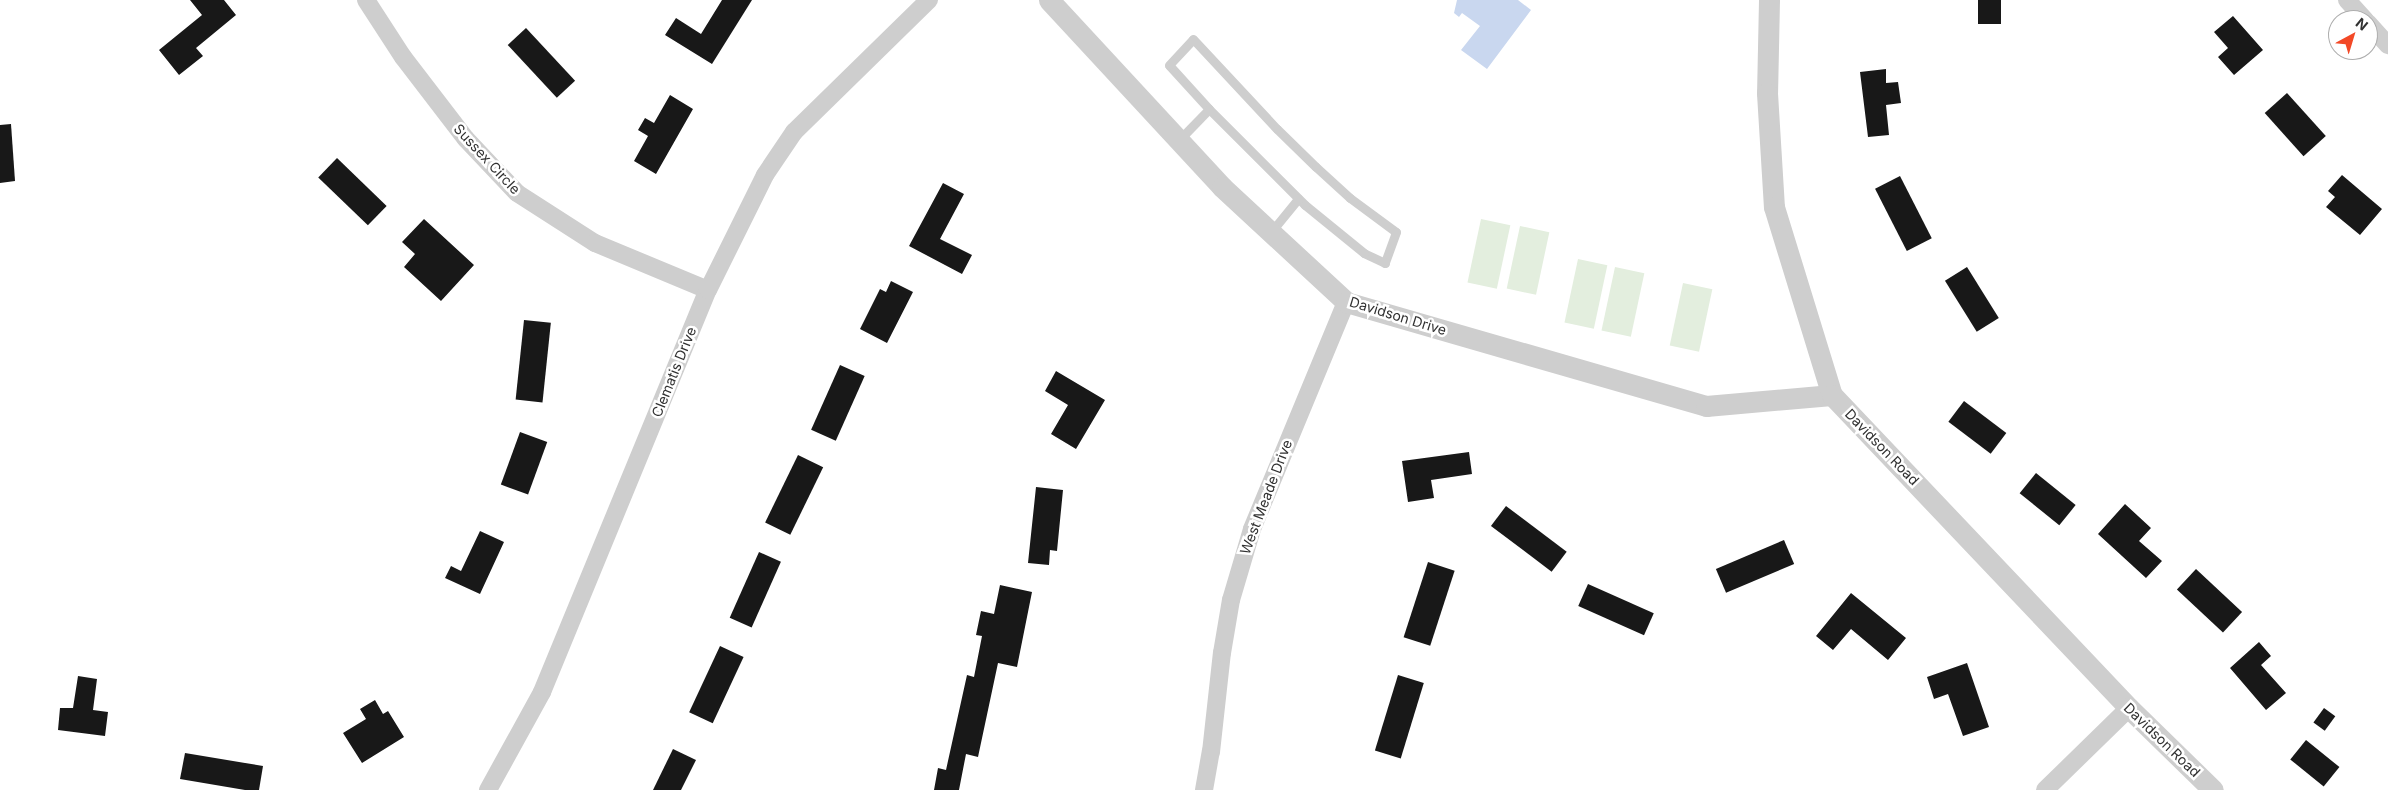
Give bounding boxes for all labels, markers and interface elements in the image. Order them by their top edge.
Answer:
north arrow [2328,10,2378,60]
text: N [2353,14,2372,34]
street label: Sussex Circle [450,120,524,198]
street label: Davidson Drive [1348,293,1448,339]
street label: Clematis Drive [648,324,700,420]
street label: Davidson Road [1841,405,1923,489]
street label: West Meade Drive [1236,437,1296,557]
street label: Davidson Road [2120,699,2204,781]

